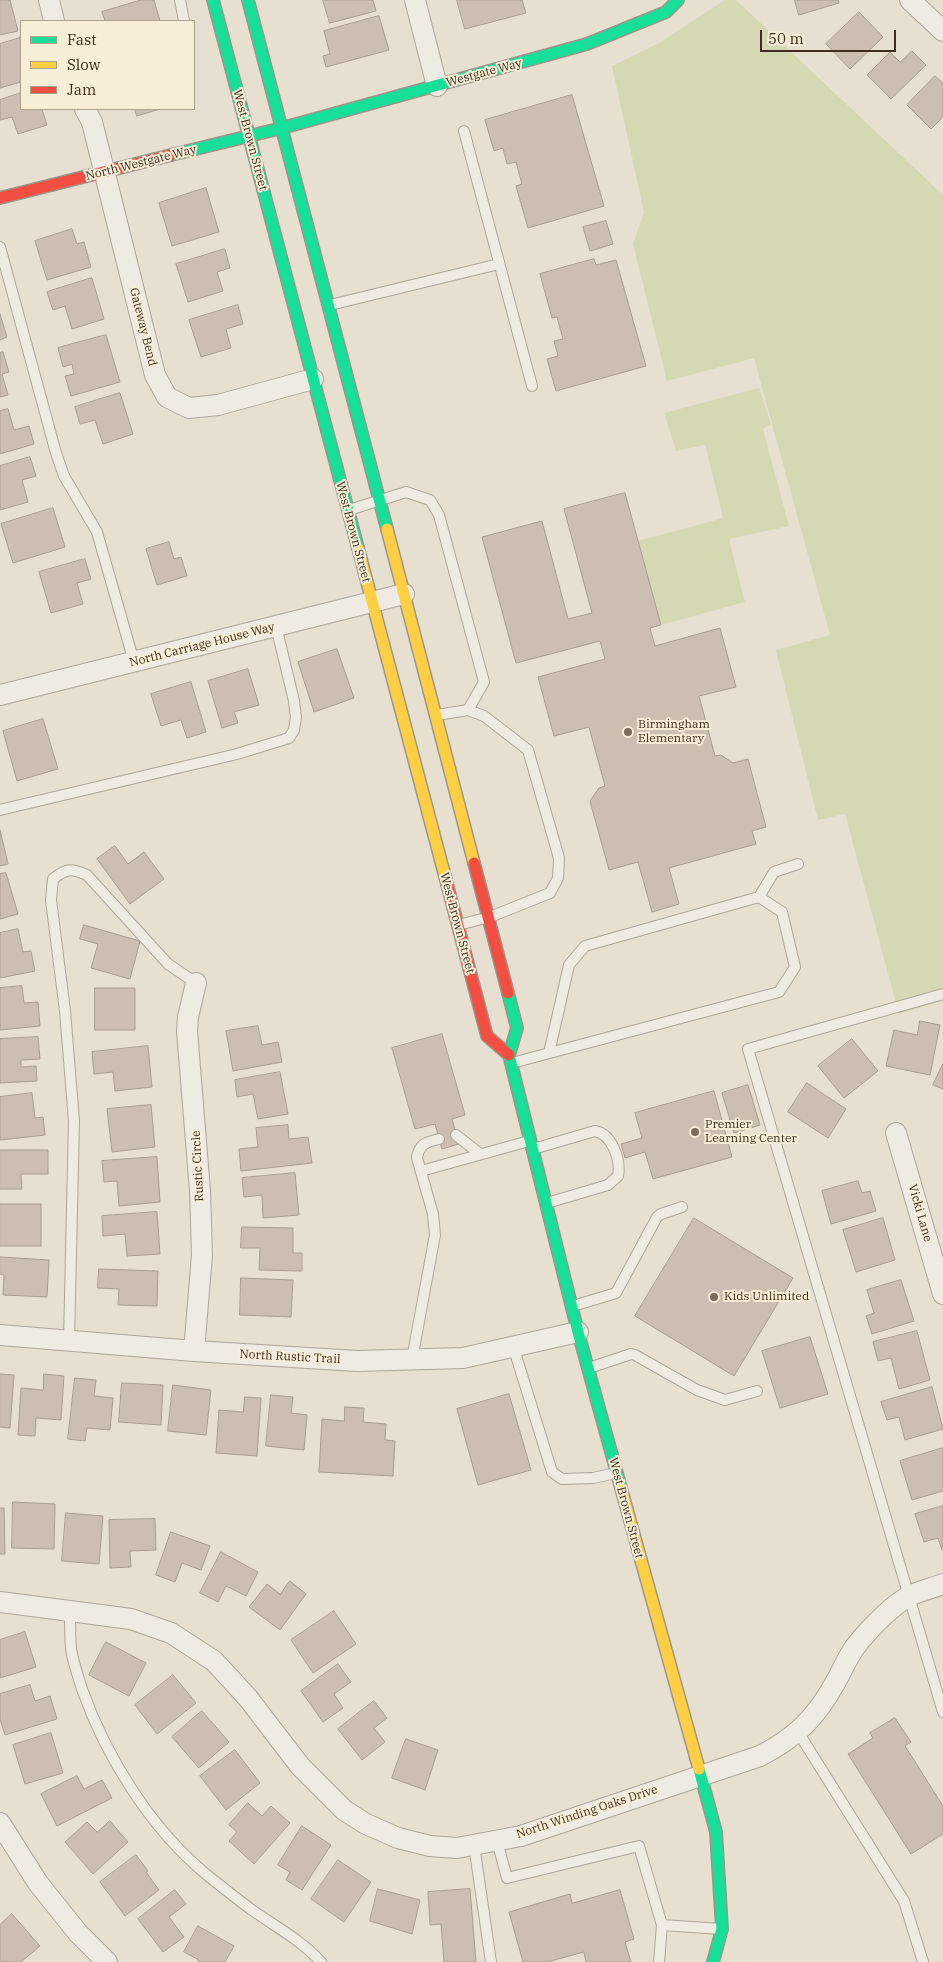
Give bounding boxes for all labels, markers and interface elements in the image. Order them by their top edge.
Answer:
legend [20,20,195,110]
scale bar [763,20,899,52]
text: 50 m [768,29,804,48]
text: Fast [67,30,97,49]
text: Slow [67,55,100,74]
street label: Westgate Way [445,56,523,90]
text: Jam [67,80,96,99]
street label: West Brown Street [230,88,270,192]
street label: North Westgate Way [84,142,198,184]
street label: Gateway Bend [126,286,160,368]
street label: West Brown Street [333,480,373,584]
street label: North Carriage House Way [128,620,276,670]
place label: Birmingham Elementary [638,718,710,746]
marker: Birmingham Elementary [622,726,634,738]
street label: West Brown Street [437,871,477,975]
place label: Premier Learning Center [705,1118,797,1146]
marker: Premier Learning Center [689,1126,701,1138]
street label: Rustic Circle [189,1130,207,1202]
street label: Vicki Lane [905,1183,935,1243]
place label: Kids Unlimited [724,1290,809,1304]
marker: Kids Unlimited [708,1291,720,1303]
street label: North Rustic Trail [239,1347,341,1367]
street label: West Brown Street [606,1456,646,1560]
street label: North Winding Oaks Drive [514,1782,660,1842]

